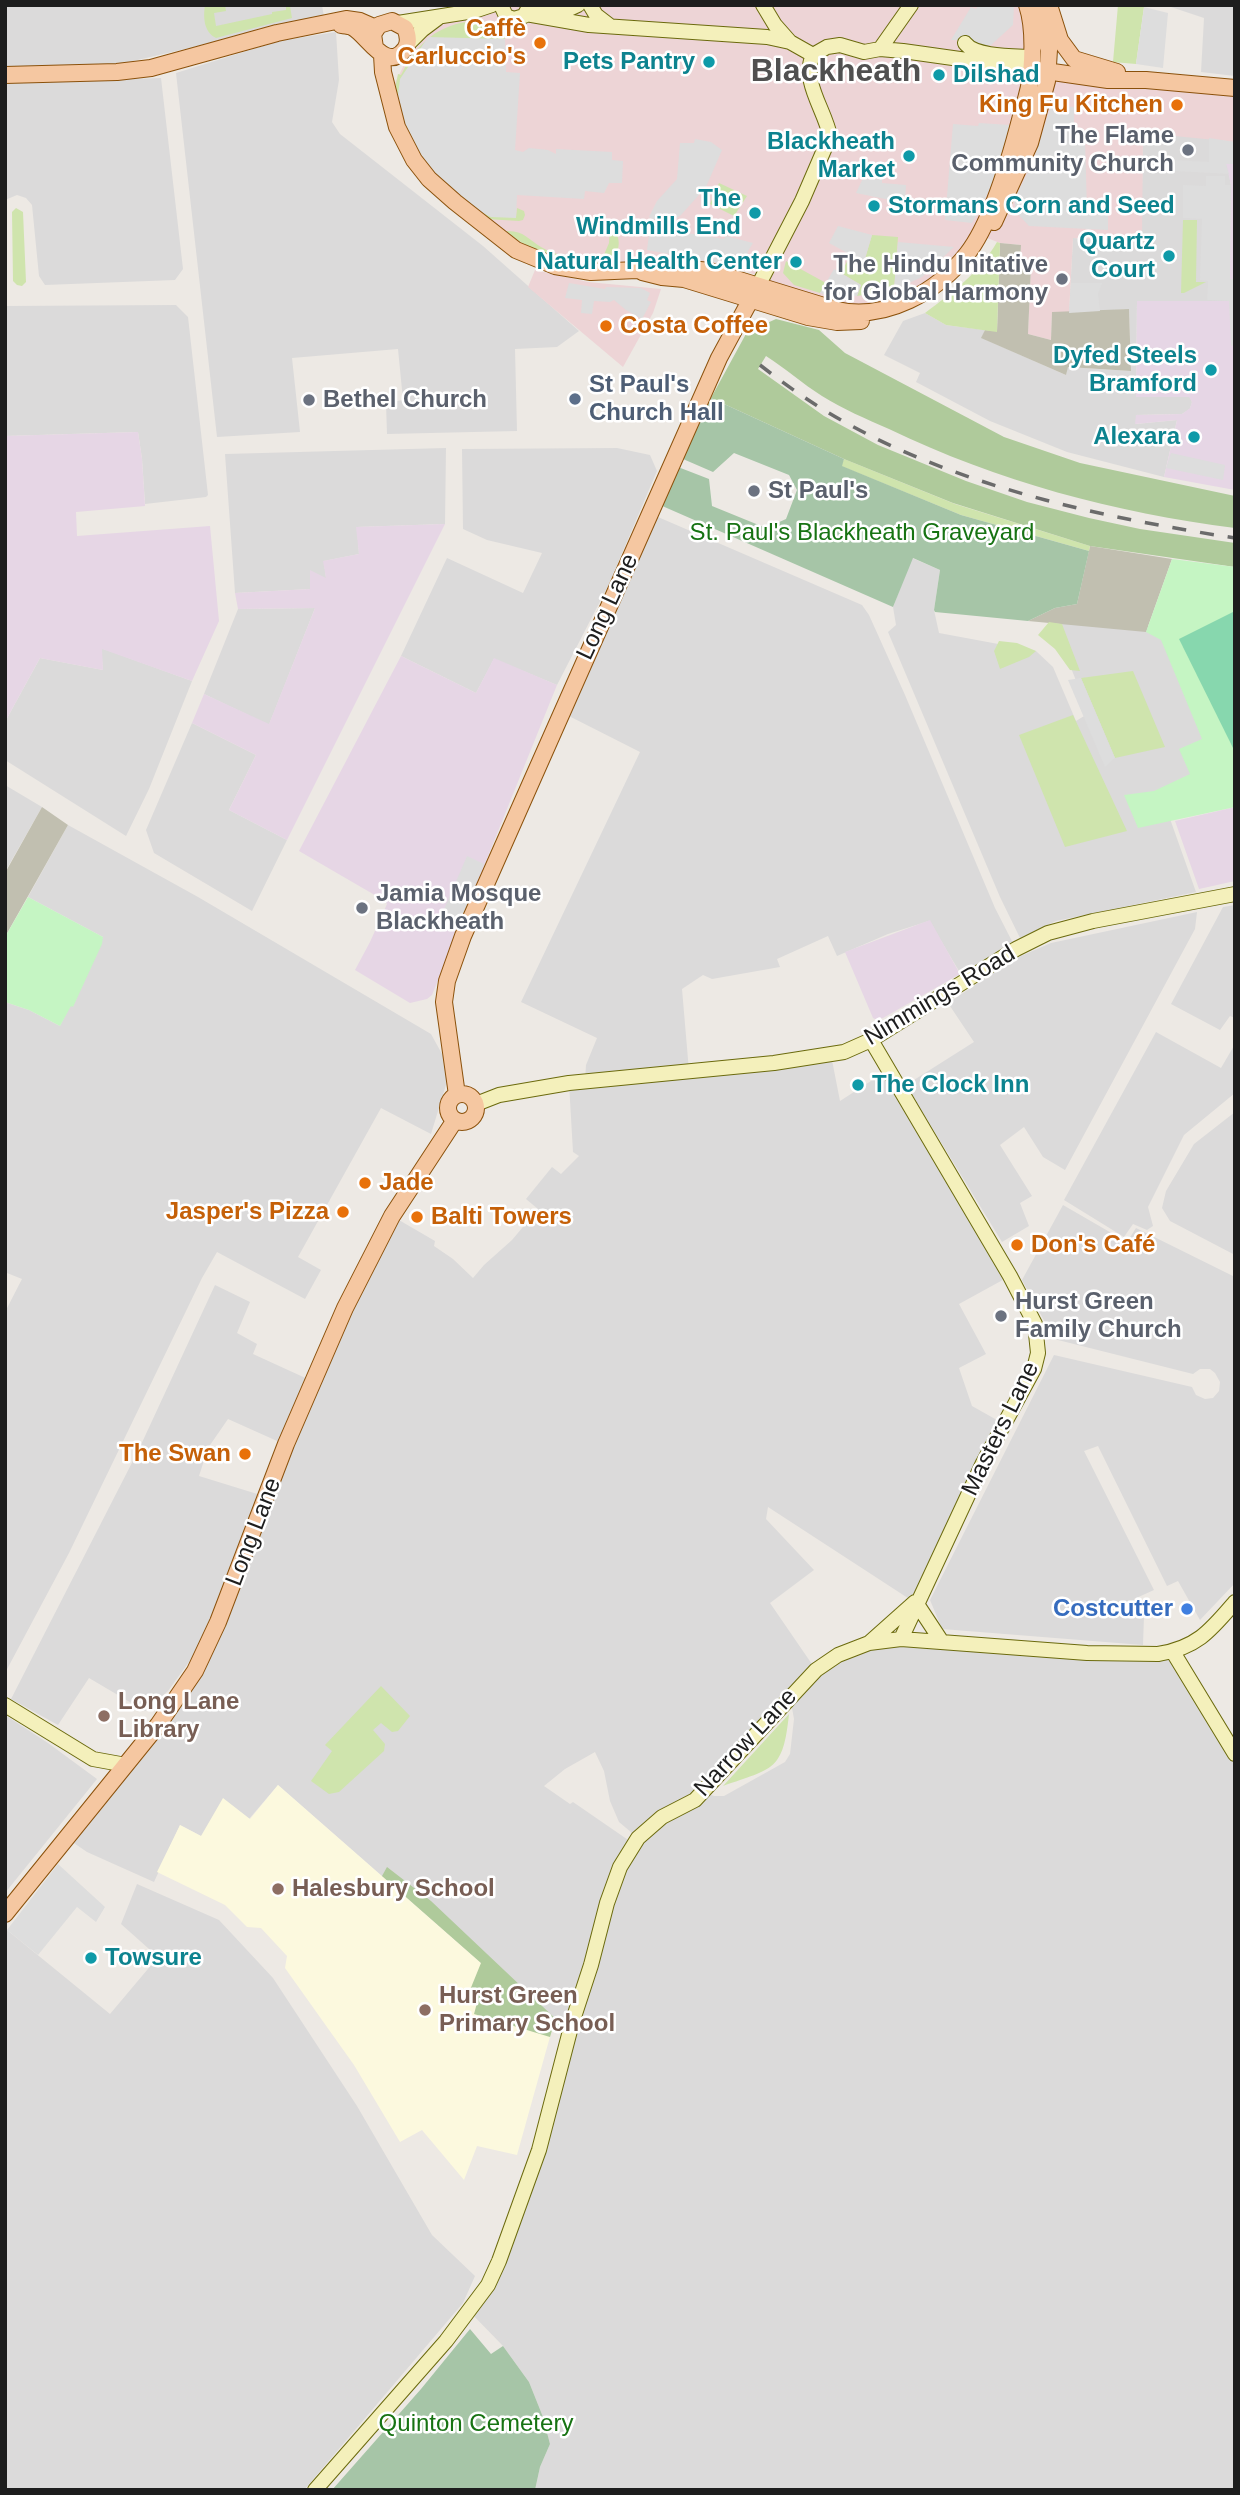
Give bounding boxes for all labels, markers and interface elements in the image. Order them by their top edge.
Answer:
place label: Caffè Carluccio's [398,15,526,71]
marker: Caffè Carluccio's [532,35,548,51]
place label: Pets Pantry [563,48,695,76]
district label: Blackheath [751,53,921,91]
marker: Pets Pantry [701,54,717,70]
place label: Dilshad [953,61,1040,89]
marker: Dilshad [931,67,947,83]
place label: King Fu Kitchen [979,91,1163,119]
marker: King Fu Kitchen [1169,97,1185,113]
place label: The Flame Community Church [951,122,1174,178]
place label: Blackheath Market [767,128,895,184]
marker: The Flame Community Church [1180,142,1196,158]
marker: Blackheath Market [901,148,917,164]
place label: The Windmills End [576,185,741,241]
place label: Stormans Corn and Seed [888,192,1175,220]
marker: Stormans Corn and Seed [866,198,882,214]
marker: The Windmills End [747,205,763,221]
place label: Quartz Court [1079,228,1155,284]
place label: Natural Health Center [537,248,782,276]
marker: Quartz Court [1161,248,1177,264]
place label: The Hindu Initative for Global Harmony [824,251,1048,307]
marker: Natural Health Center [788,254,804,270]
marker: The Hindu Initative for Global Harmony [1054,271,1070,287]
place label: Costa Coffee [620,312,768,340]
marker: Costa Coffee [598,318,614,334]
place label: Dyfed Steels Bramford [1053,342,1197,398]
marker: Dyfed Steels Bramford [1203,362,1219,378]
place label: St Paul's Church Hall [589,371,724,427]
place label: Bethel Church [323,386,487,414]
marker: St Paul's Church Hall [567,391,583,407]
marker: Bethel Church [301,392,317,408]
place label: Alexara [1093,423,1180,451]
marker: Alexara [1186,429,1202,445]
place label: St Paul's [768,477,868,505]
marker: St Paul's [746,483,762,499]
park label: St. Paul's Blackheath Graveyard [690,519,1034,547]
street label: Long Lane [571,550,645,664]
place label: Jamia Mosque Blackheath [376,880,541,936]
marker: Jamia Mosque Blackheath [354,900,370,916]
street label: Nimmings Road [859,940,1021,1052]
place label: The Clock Inn [872,1071,1029,1099]
marker: The Clock Inn [850,1077,866,1093]
place label: Jade [379,1169,434,1197]
marker: Jade [357,1175,373,1191]
place label: Jasper's Pizza [166,1198,329,1226]
place label: Balti Towers [431,1203,572,1231]
marker: Jasper's Pizza [335,1204,351,1220]
marker: Balti Towers [409,1209,425,1225]
place label: Don's Café [1031,1231,1155,1259]
marker: Don's Café [1009,1237,1025,1253]
place label: Hurst Green Family Church [1015,1288,1182,1344]
marker: Hurst Green Family Church [993,1308,1009,1324]
street label: Masters Lane [956,1357,1046,1501]
place label: The Swan [119,1440,231,1468]
marker: The Swan [237,1446,253,1462]
street label: Long Lane [220,1474,288,1590]
place label: Costcutter [1053,1595,1173,1623]
marker: Costcutter [1179,1601,1195,1617]
street label: Narrow Lane [689,1683,803,1803]
place label: Long Lane Library [118,1688,239,1744]
marker: Long Lane Library [96,1708,112,1724]
place label: Halesbury School [292,1875,495,1903]
marker: Halesbury School [270,1881,286,1897]
place label: Towsure [105,1944,202,1972]
marker: Towsure [83,1950,99,1966]
place label: Hurst Green Primary School [439,1982,615,2038]
marker: Hurst Green Primary School [417,2002,433,2018]
park label: Quinton Cemetery [379,2410,573,2438]

